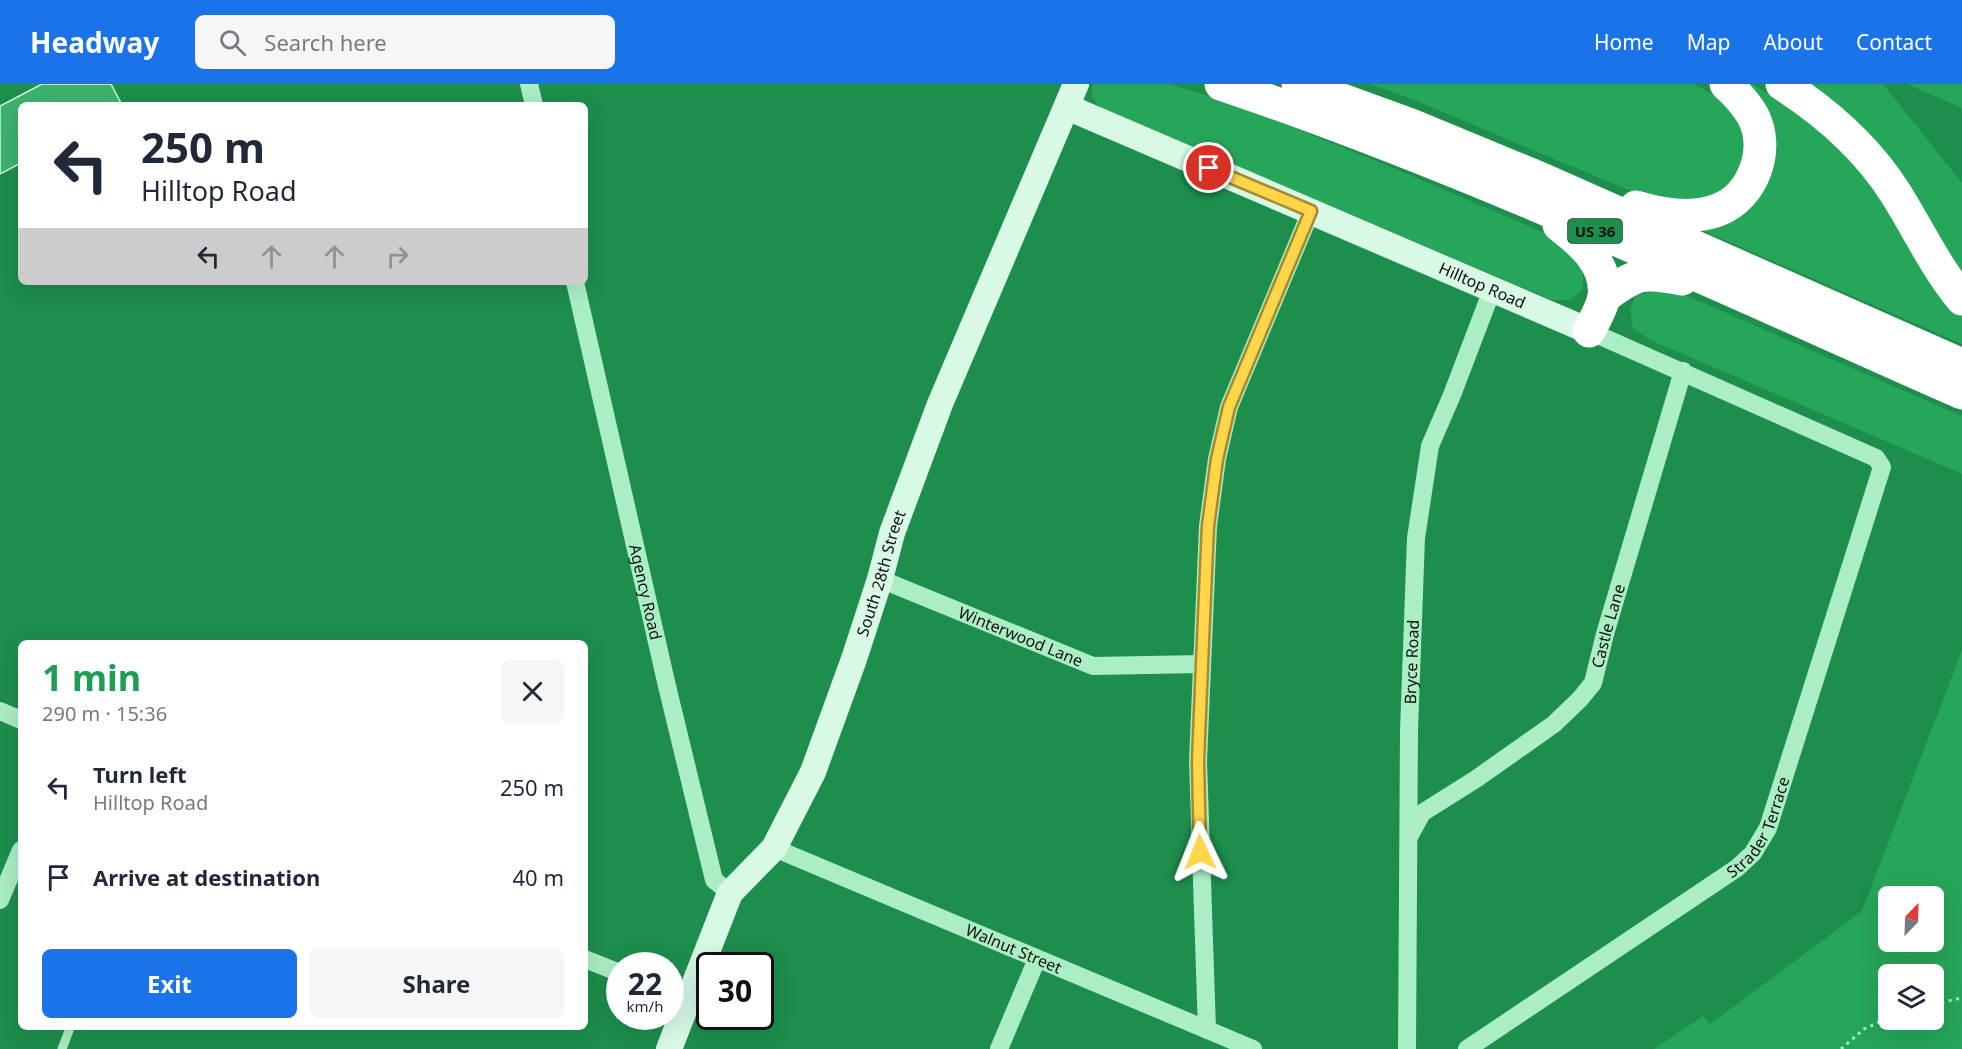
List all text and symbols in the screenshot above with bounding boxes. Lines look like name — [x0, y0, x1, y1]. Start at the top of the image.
search box — [195, 15, 615, 69]
text: Headway — [30, 23, 159, 61]
icon: search — [216, 26, 249, 59]
text: Search here — [264, 27, 387, 57]
text: Home — [1594, 28, 1654, 56]
text: Map — [1687, 28, 1730, 56]
text: About — [1763, 28, 1823, 56]
text: Contact — [1856, 28, 1932, 56]
text: 250 m — [141, 118, 265, 175]
icon: left — [42, 126, 120, 204]
pin — [1183, 142, 1234, 193]
icon: arrive — [1192, 151, 1225, 184]
text: Hilltop Road — [141, 172, 297, 209]
road number: US 36 — [1568, 219, 1622, 243]
icon: left — [192, 240, 225, 273]
icon: ahead — [255, 240, 288, 273]
icon: ahead — [318, 240, 351, 273]
icon: right — [381, 240, 414, 273]
street label: Hilltop Road — [1436, 257, 1529, 314]
street label: South 28th Street — [851, 507, 911, 639]
street label: Agency Road — [624, 542, 667, 642]
street label: Castle Lane — [1586, 581, 1630, 670]
street label: Winterwood Lane — [955, 601, 1086, 672]
street label: Bryce Road — [1399, 619, 1424, 705]
text: 1 min — [42, 653, 141, 702]
button: close — [501, 660, 564, 723]
text: 290 m · 15:36 — [42, 700, 167, 727]
text: Turn left — [93, 759, 187, 789]
icon: left — [42, 771, 75, 804]
text: 250 m — [500, 772, 564, 802]
street label: Strader Terrace — [1722, 774, 1795, 883]
text: Hilltop Road — [93, 789, 208, 816]
position arrow — [1168, 820, 1232, 884]
icon: arrive — [42, 861, 75, 894]
text: Arrive at destination — [93, 862, 320, 892]
text: 40 m — [513, 862, 564, 892]
north arrow — [1878, 886, 1944, 952]
map controls — [1878, 886, 1944, 1030]
street label: Walnut Street — [962, 919, 1065, 979]
button: Exit — [42, 949, 297, 1018]
button: Share — [309, 949, 564, 1018]
speed limit sign: 30 — [696, 952, 774, 1030]
text: 22 — [628, 963, 662, 1004]
button: layers — [1878, 964, 1944, 1030]
text: km/h — [627, 996, 663, 1016]

